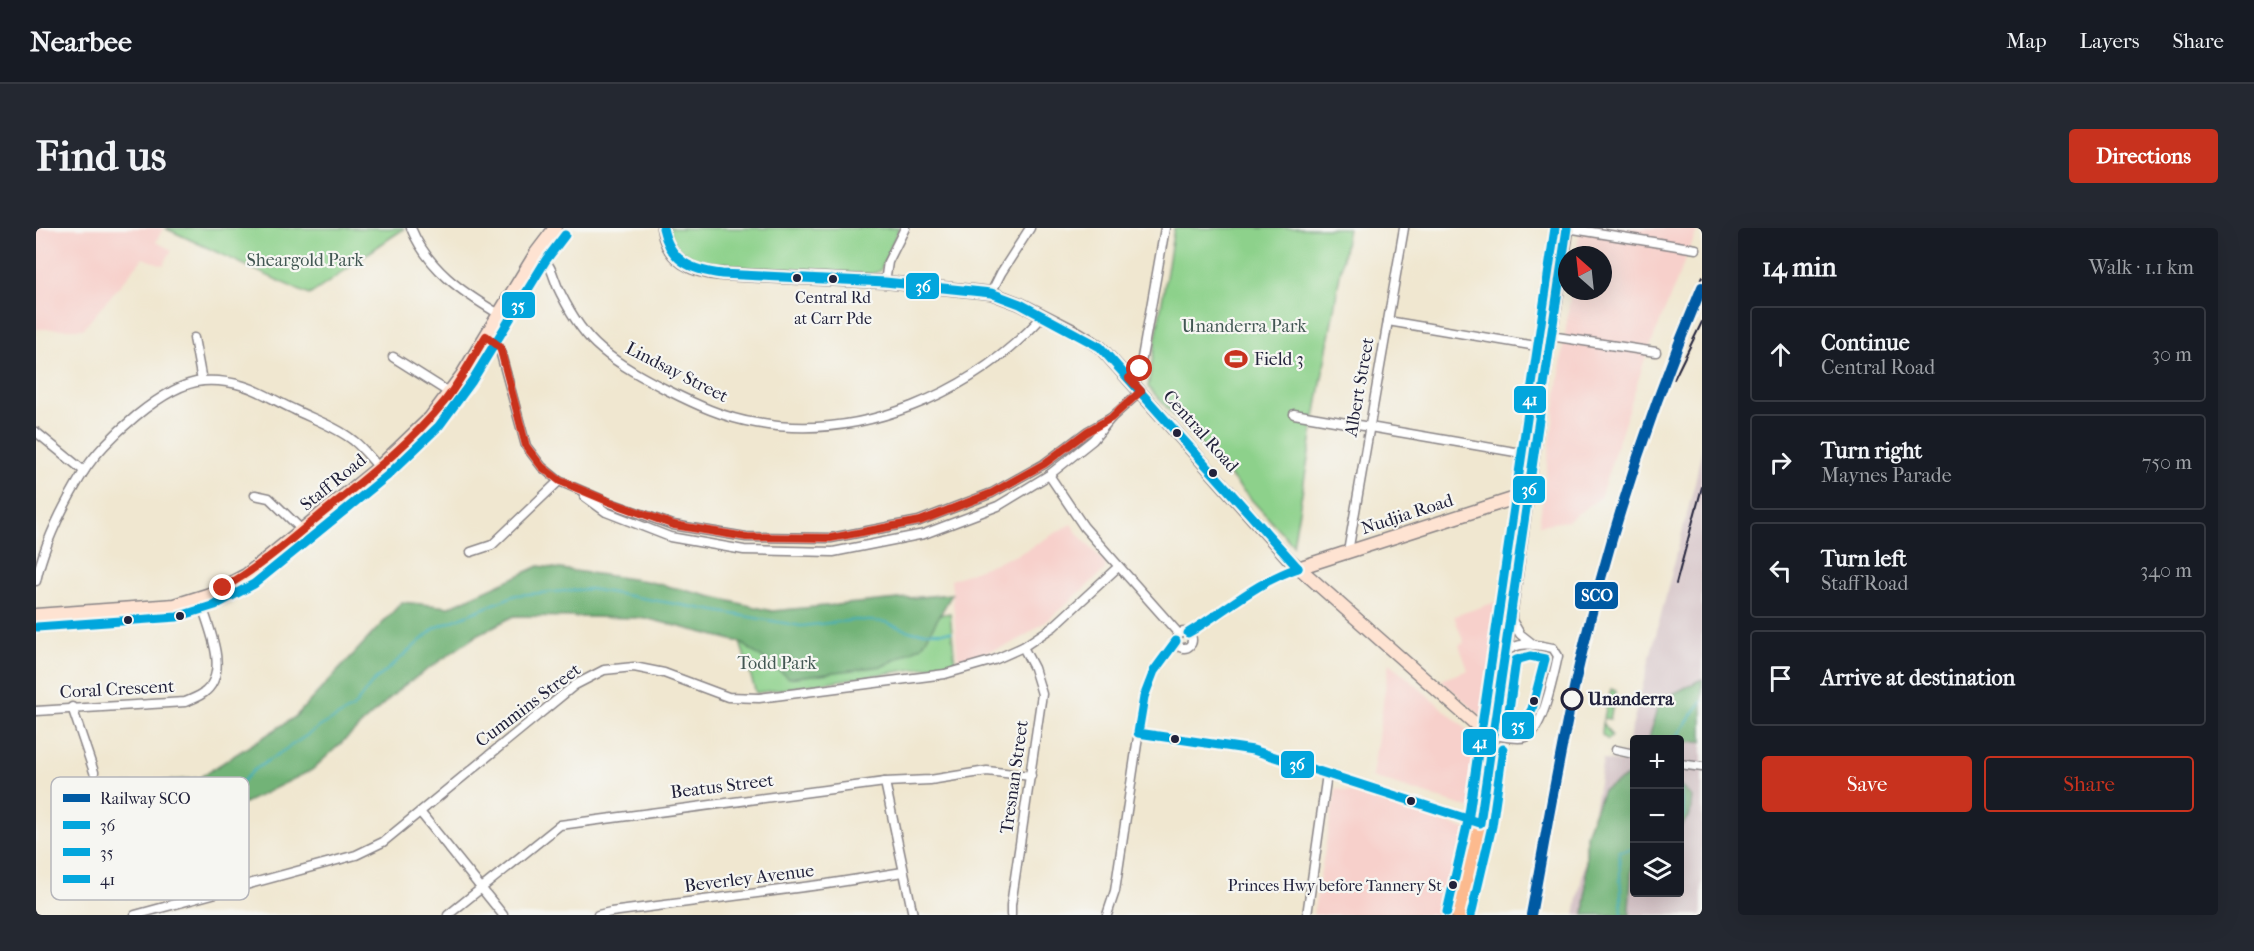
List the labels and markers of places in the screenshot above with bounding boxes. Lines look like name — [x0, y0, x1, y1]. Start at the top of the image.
unlabelled marker — [791, 272, 803, 284]
marker: Central Rd at Carr Pde — [827, 273, 839, 285]
place label: Central Rd at Carr Pde — [794, 288, 872, 328]
sports icon: Field 3 — [1223, 346, 1249, 372]
place label: Field 3 — [1254, 349, 1304, 370]
unlabelled marker — [1171, 427, 1183, 439]
unlabelled marker — [1207, 467, 1219, 479]
unlabelled marker — [174, 610, 186, 622]
unlabelled marker — [122, 614, 134, 626]
marker: Unanderra — [1561, 688, 1583, 710]
place label: Unanderra — [1587, 689, 1674, 710]
unlabelled marker — [1528, 695, 1540, 707]
unlabelled marker — [1169, 733, 1181, 745]
unlabelled marker — [1405, 795, 1417, 807]
place label: Princes Hwy before Tannery St — [1228, 876, 1442, 895]
marker: Princes Hwy before Tannery St — [1447, 879, 1459, 891]

